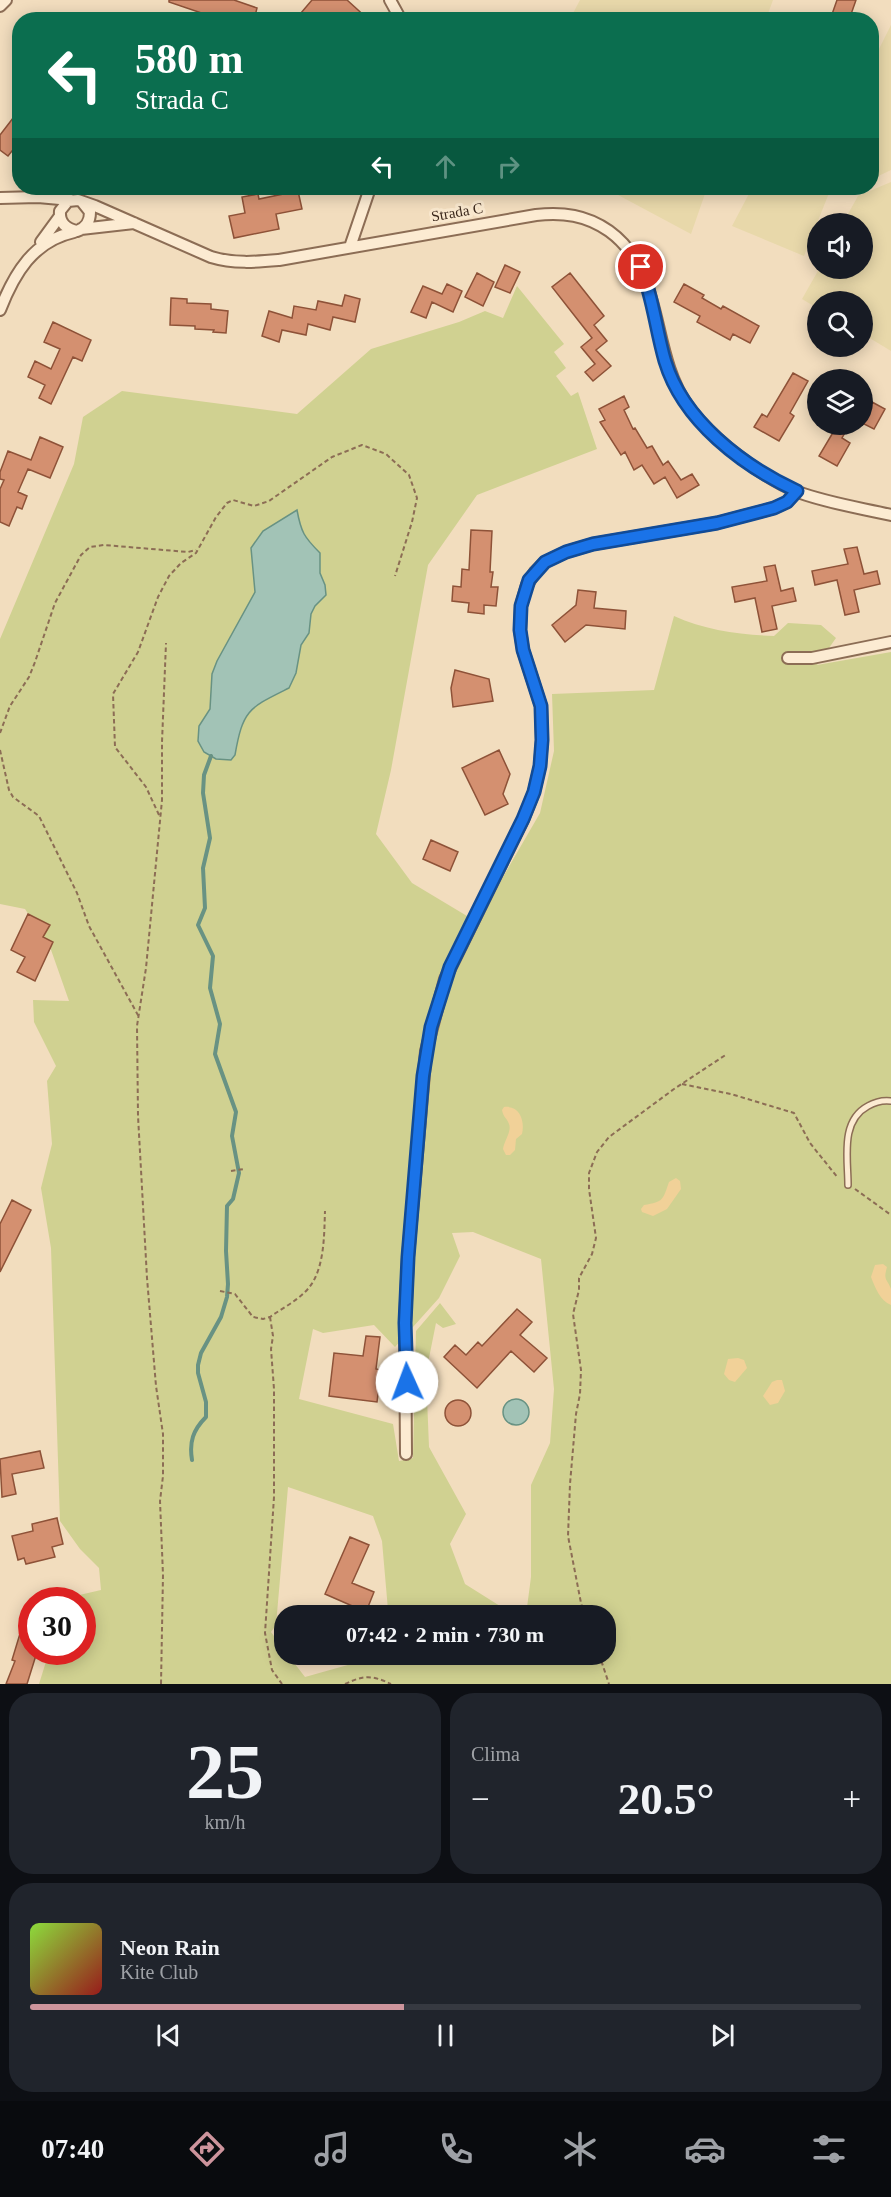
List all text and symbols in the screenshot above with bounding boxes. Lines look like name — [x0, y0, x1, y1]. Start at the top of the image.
icon: left — [36, 36, 114, 114]
text: 580 m — [135, 36, 244, 82]
text: Strada C — [135, 85, 229, 115]
icon: left — [366, 150, 399, 183]
icon: ahead — [429, 150, 462, 183]
icon: right — [492, 150, 525, 183]
street label: Strada C — [430, 200, 484, 224]
map controls — [807, 213, 873, 435]
button: sound — [807, 213, 873, 279]
pin — [615, 241, 666, 292]
icon: arrive — [624, 250, 657, 283]
button: search — [807, 291, 873, 357]
button: layers — [807, 369, 873, 435]
position arrow — [375, 1350, 439, 1414]
speed limit sign: 30 — [18, 1587, 96, 1665]
text: 07:42 · 2 min · 730 m — [346, 1622, 544, 1647]
text: 25 — [186, 1728, 264, 1815]
text: Clima — [471, 1743, 520, 1765]
text: 20.5° — [618, 1774, 714, 1824]
text: − — [471, 1781, 490, 1817]
text: + — [842, 1781, 861, 1817]
text: km/h — [204, 1811, 246, 1833]
text: Neon Rain — [120, 1935, 220, 1960]
text: Kite Club — [120, 1961, 198, 1983]
icon: previous — [152, 2019, 185, 2052]
icon: pause — [429, 2019, 462, 2052]
icon: next — [706, 2019, 739, 2052]
icon: directions — [186, 2128, 228, 2170]
icon: music — [311, 2128, 353, 2170]
icon: phone — [435, 2128, 477, 2170]
icon: climate — [559, 2128, 601, 2170]
icon: car — [684, 2128, 726, 2170]
icon: filters — [808, 2128, 850, 2170]
text: 07:40 — [41, 2134, 104, 2164]

